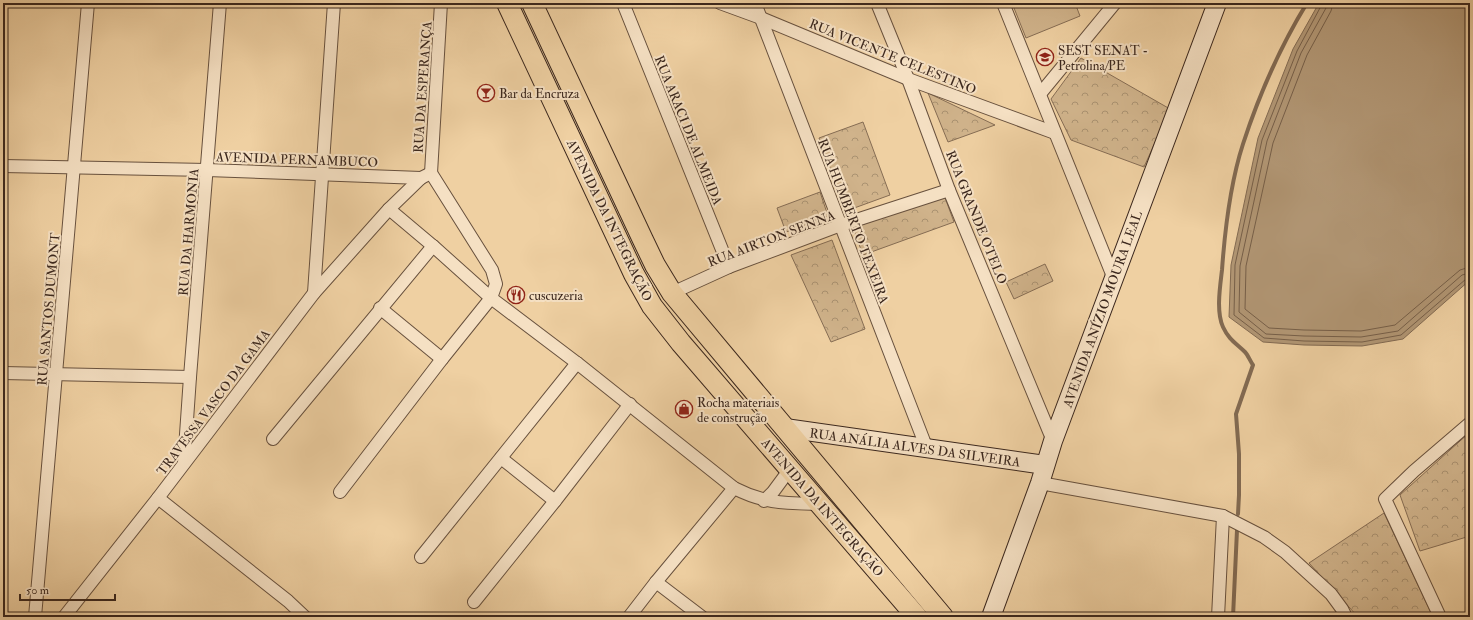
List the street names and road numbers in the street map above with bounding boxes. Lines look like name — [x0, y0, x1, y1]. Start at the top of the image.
street label: RUA VICENTE CELESTINO — [807, 16, 979, 98]
street label: RUA DA ESPERANÇA — [410, 20, 436, 154]
street label: RUA ARACI DE ALMEIDA — [651, 53, 726, 208]
street label: AVENIDA DA INTEGRAÇÃO — [562, 136, 656, 304]
street label: RUA HUMBERTO TEXEIRA — [814, 136, 892, 307]
street label: RUA GRANDE OTELO — [942, 148, 1010, 287]
street label: AVENIDA PERNAMBUCO — [215, 149, 378, 171]
street label: RUA DA HARMONIA — [175, 167, 203, 297]
street label: RUA AIRTON SENNA — [705, 207, 838, 271]
street label: AVENIDA ANÍZIO MOURA LEAL — [1059, 208, 1146, 411]
street label: RUA SANTOS DUMONT — [34, 232, 64, 386]
street label: TRAVESSA VASCO DA GAMA — [154, 326, 274, 479]
street label: RUA ANÁLIA ALVES DA SILVEIRA — [808, 424, 1022, 471]
street label: AVENIDA DA INTEGRAÇÃO — [757, 434, 887, 580]

